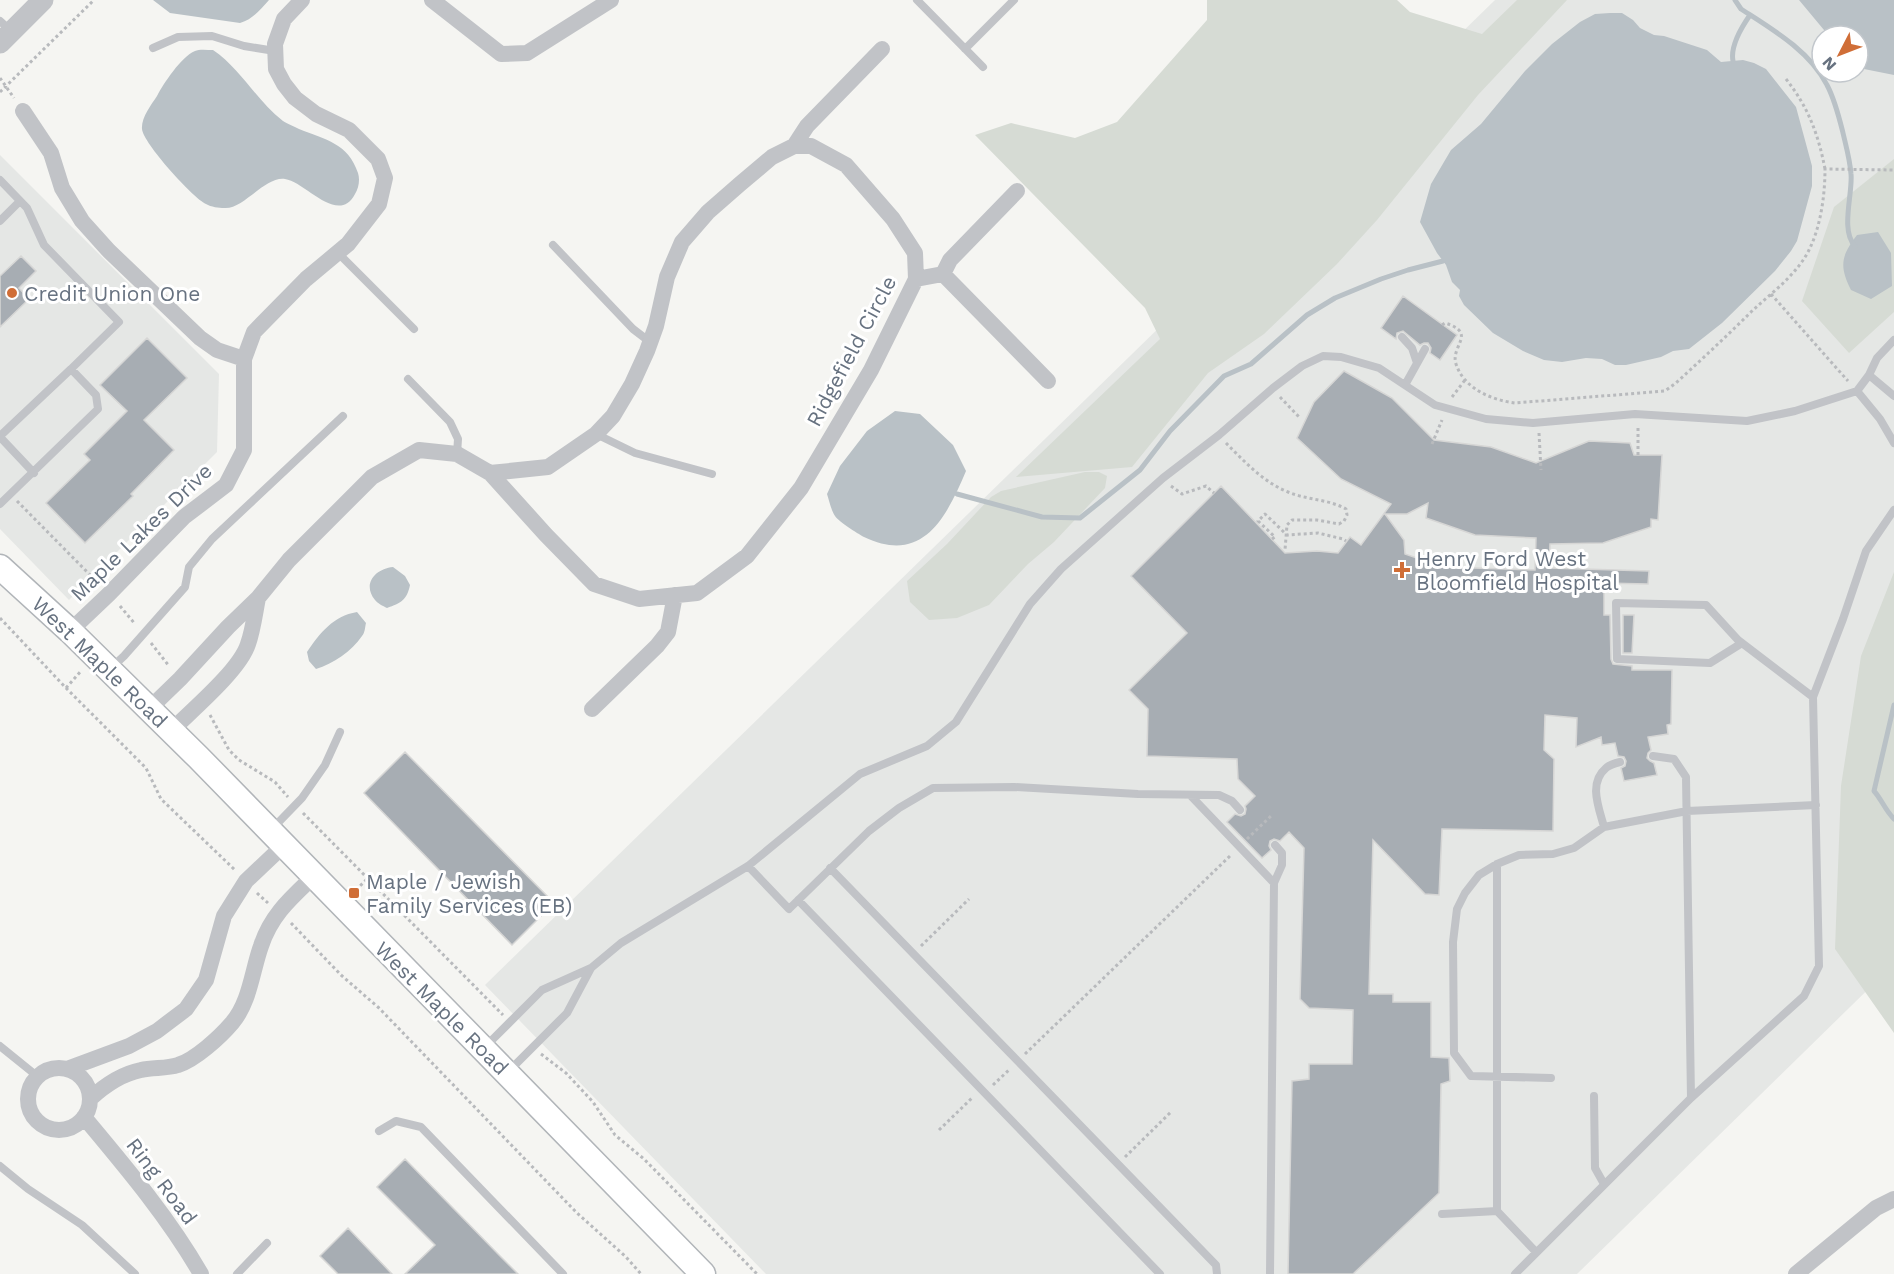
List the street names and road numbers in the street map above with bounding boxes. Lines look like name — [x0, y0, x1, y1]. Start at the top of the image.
street label: Ridgefield Circle — [801, 271, 901, 431]
street label: Maple Lakes Drive — [65, 458, 217, 606]
street label: West Maple Road — [27, 591, 173, 733]
street label: West Maple Road — [370, 936, 514, 1080]
street label: Ring Road — [121, 1133, 203, 1229]

